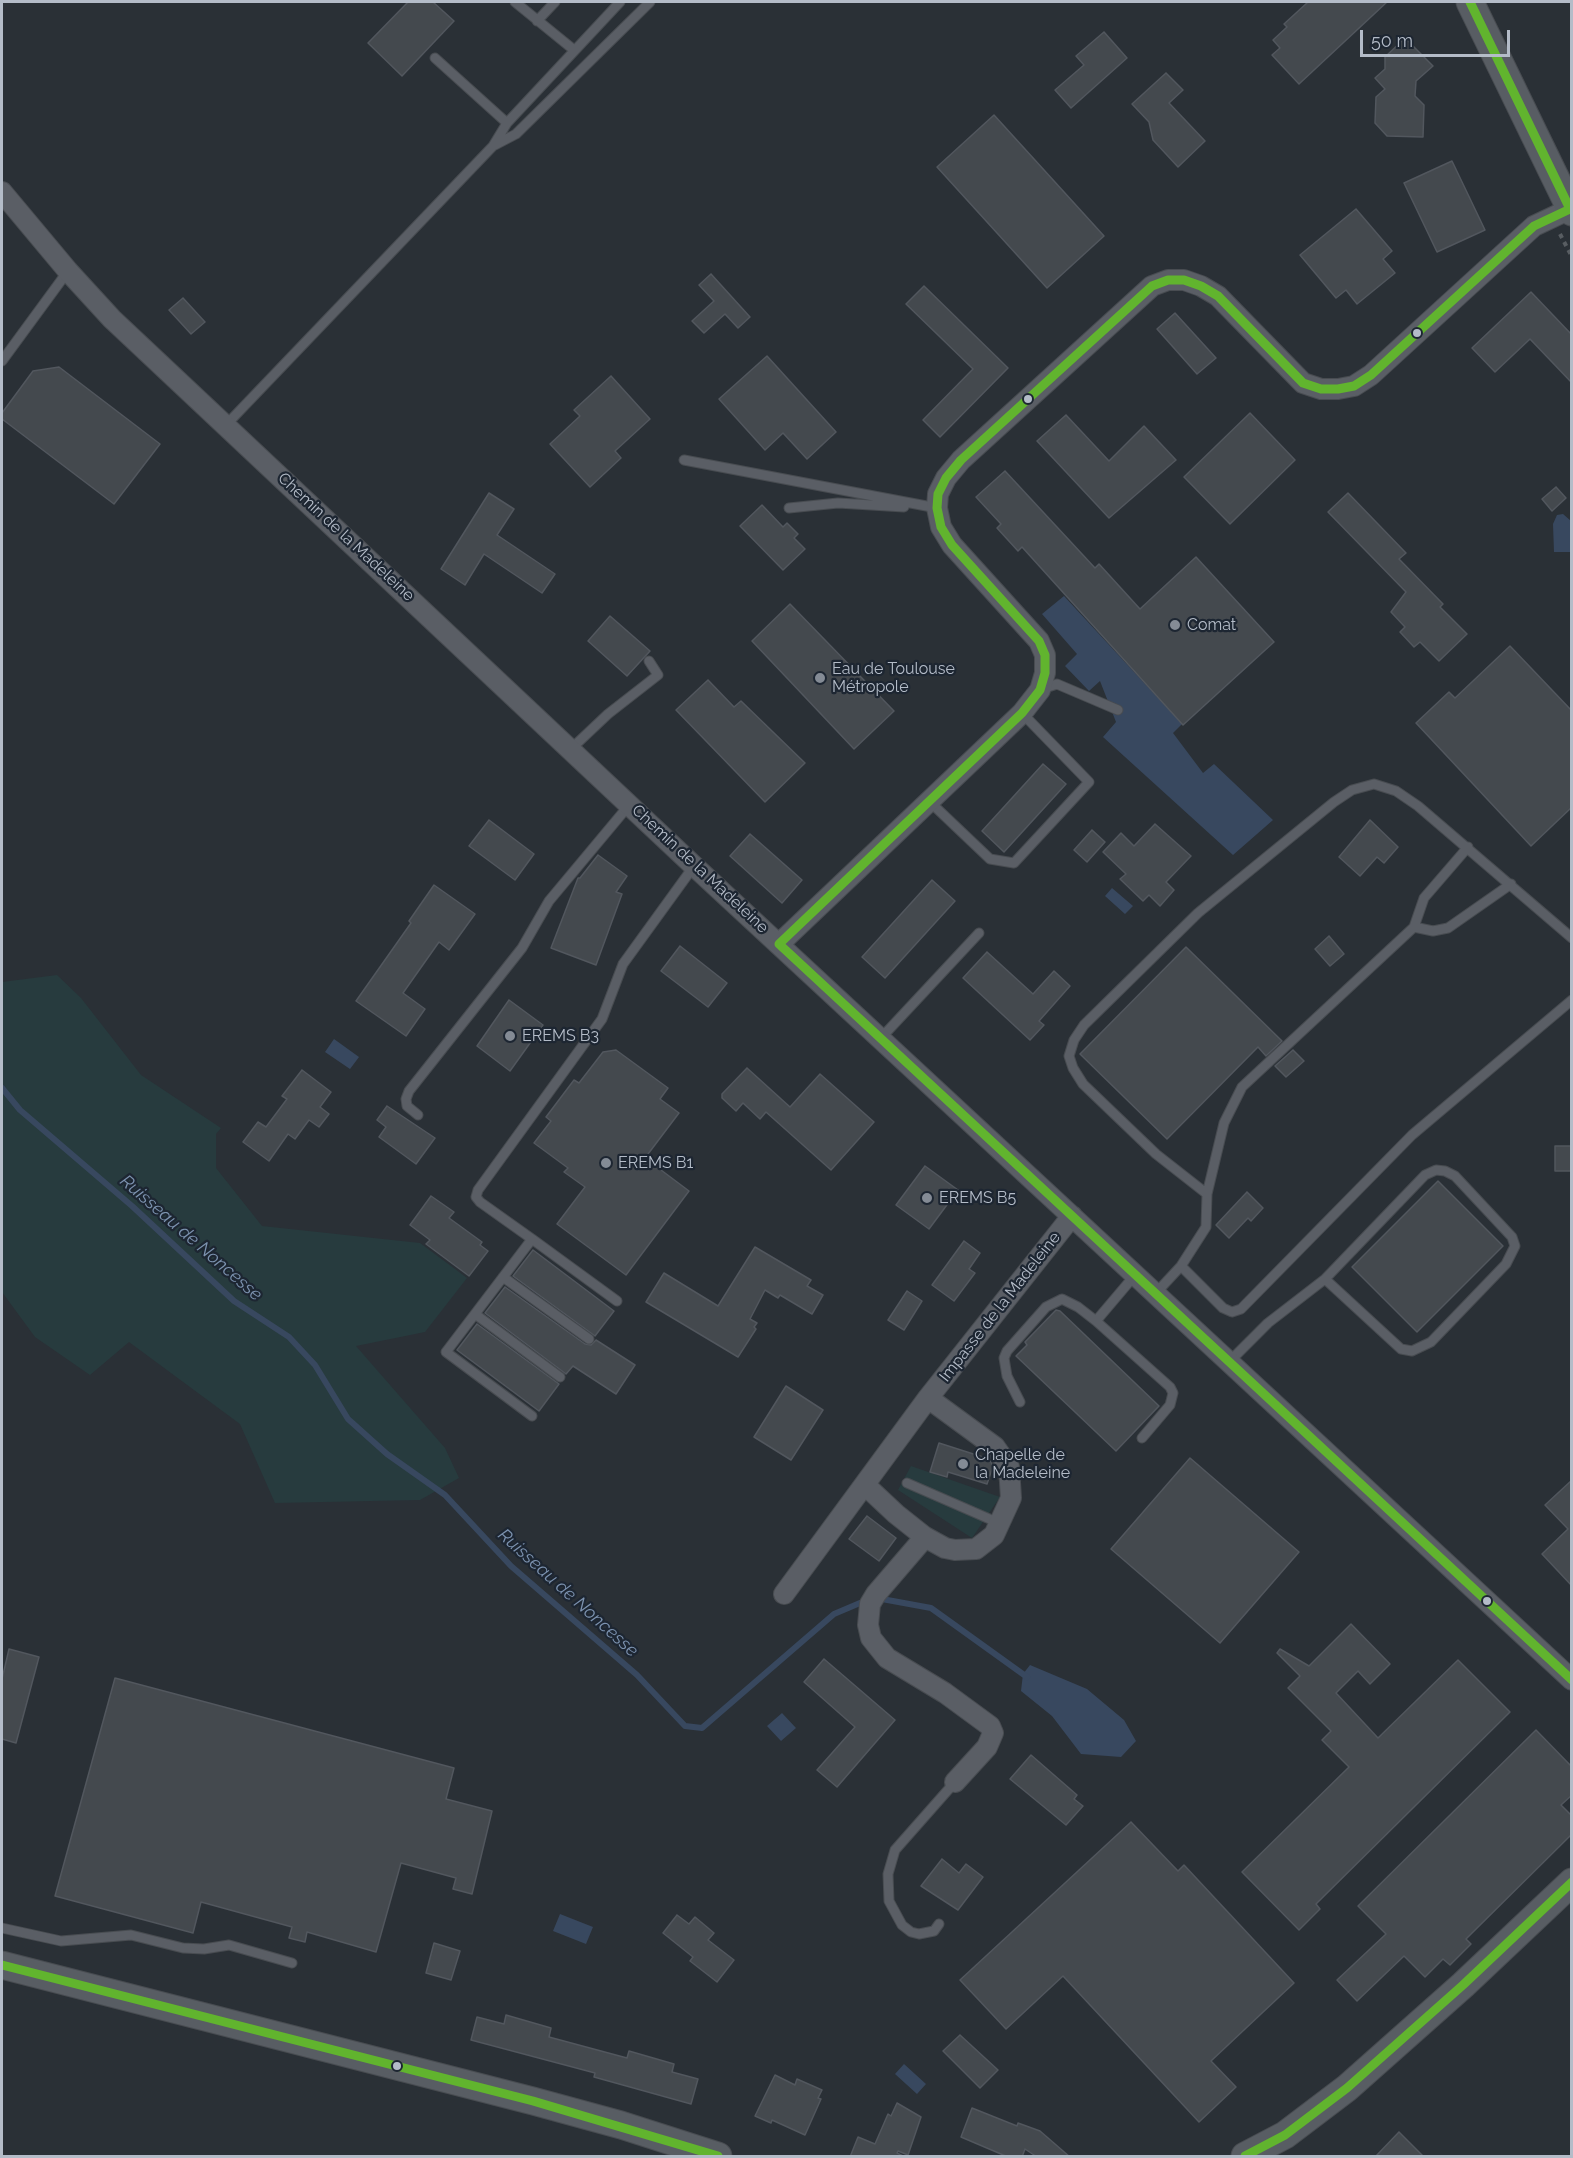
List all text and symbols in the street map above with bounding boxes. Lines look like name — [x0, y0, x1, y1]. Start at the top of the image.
scale bar — [1363, 18, 1513, 56]
text: 50 m — [1371, 30, 1413, 51]
unlabelled marker — [1411, 327, 1423, 339]
unlabelled marker — [1022, 393, 1034, 405]
street label: Chemin de la Madeleine — [274, 469, 418, 605]
place label: Comat — [1187, 615, 1236, 635]
marker: Comat — [1168, 618, 1182, 632]
place label: Eau de Toulouse Métropole — [832, 659, 955, 697]
marker: Eau de Toulouse Métropole — [813, 671, 827, 685]
street label: Chemin de la Madeleine — [628, 801, 772, 937]
place label: EREMS B3 — [522, 1026, 599, 1046]
marker: EREMS B3 — [503, 1029, 517, 1043]
place label: EREMS B1 — [618, 1153, 693, 1173]
marker: EREMS B1 — [599, 1156, 613, 1170]
water label: Ruisseau de Noncesse — [116, 1170, 266, 1306]
place label: EREMS B5 — [939, 1188, 1016, 1208]
marker: EREMS B5 — [920, 1191, 934, 1205]
street label: Impasse de la Madeleine — [936, 1228, 1064, 1386]
place label: Chapelle de la Madeleine — [975, 1445, 1070, 1483]
marker: Chapelle de la Madeleine — [956, 1457, 970, 1471]
water label: Ruisseau de Noncesse — [493, 1524, 643, 1662]
unlabelled marker — [1481, 1595, 1493, 1607]
unlabelled marker — [391, 2060, 403, 2072]

